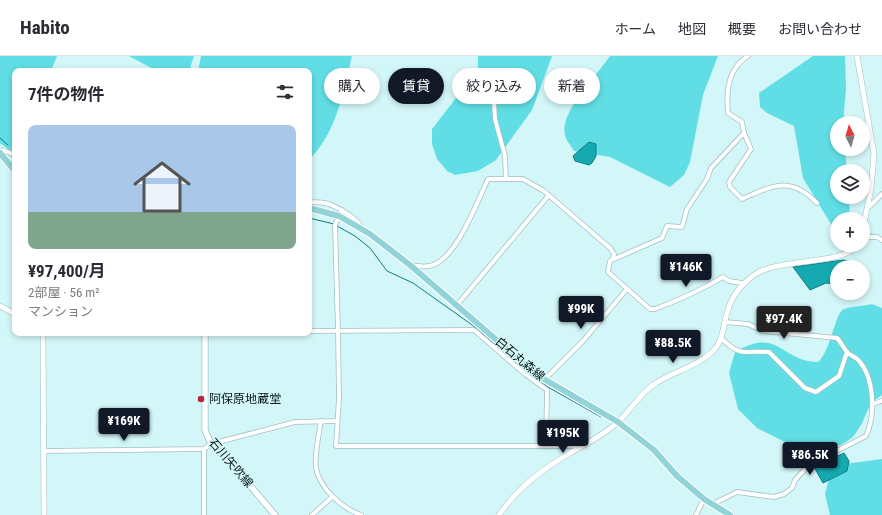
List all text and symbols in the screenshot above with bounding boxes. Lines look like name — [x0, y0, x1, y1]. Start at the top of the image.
text: Habito — [20, 16, 70, 39]
text: ホーム — [614, 21, 656, 37]
text: 地図 — [678, 21, 706, 37]
text: 概要 — [728, 21, 756, 37]
text: お問い合わせ — [778, 21, 862, 37]
chip: 購入 — [324, 68, 380, 104]
chip: 賃貸 — [388, 68, 444, 104]
chip: 絞り込み — [452, 68, 536, 104]
chip: 新着 — [544, 68, 600, 104]
icon: filters — [274, 81, 296, 103]
text: 7件の物件 — [28, 84, 105, 104]
north arrow — [830, 116, 870, 156]
map controls — [830, 116, 870, 300]
icon: home — [126, 151, 198, 223]
button: layers — [830, 164, 870, 204]
button: + — [830, 212, 870, 252]
pin: ¥146K — [658, 254, 714, 288]
text: ¥146K — [669, 259, 703, 274]
button: − — [830, 260, 870, 300]
text: ¥97,400/月 — [28, 261, 106, 281]
text: 2部屋 · 56 m² — [28, 285, 99, 300]
pin: ¥99K — [557, 296, 605, 330]
text: ¥99K — [568, 301, 594, 316]
text: マンション — [28, 304, 93, 319]
pin: ¥97.4K — [751, 306, 817, 340]
text: ¥97.4K — [766, 311, 802, 326]
pin: ¥88.5K — [640, 330, 706, 364]
street label: 白石丸森線 — [493, 334, 547, 384]
text: ¥88.5K — [655, 335, 691, 350]
place label: 阿保原地蔵堂 — [209, 392, 281, 406]
marker: 阿保原地蔵堂 — [196, 394, 206, 404]
pin: ¥169K — [96, 408, 152, 442]
text: ¥169K — [107, 413, 141, 428]
pin: ¥195K — [535, 420, 591, 454]
text: ¥195K — [546, 425, 580, 440]
street label: 石川矢吹線 — [206, 436, 256, 490]
pin: ¥86.5K — [777, 442, 843, 476]
text: ¥86.5K — [792, 447, 828, 462]

